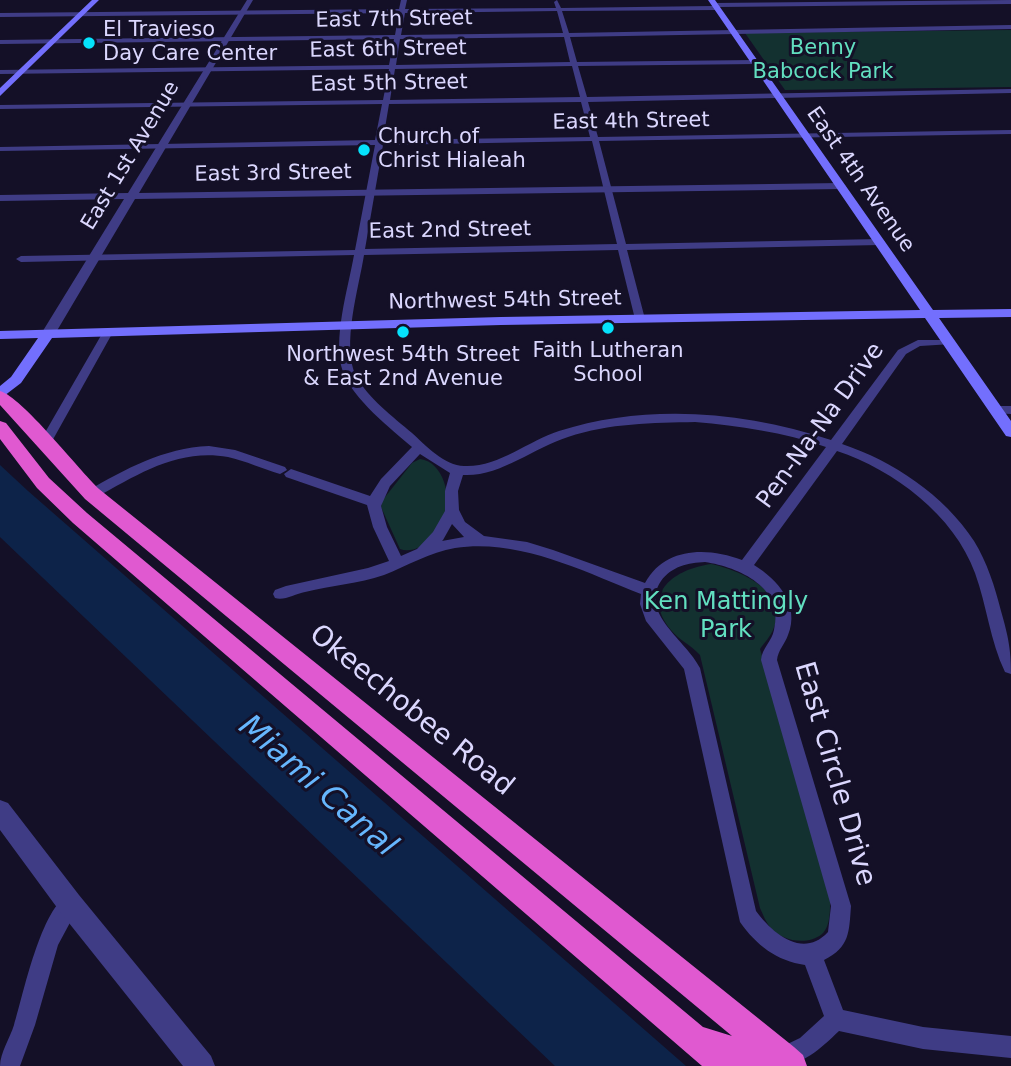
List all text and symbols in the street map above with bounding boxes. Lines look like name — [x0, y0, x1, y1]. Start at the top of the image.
street label: East 7th Street — [315, 6, 473, 34]
place label: El Travieso Day Care Center — [103, 18, 277, 68]
marker: El Travieso Day Care Center — [81, 35, 97, 51]
street label: East 6th Street — [309, 36, 467, 64]
park label: Benny Babcock Park — [753, 36, 893, 86]
street label: East 5th Street — [310, 70, 468, 98]
street label: East 1st Avenue — [77, 77, 185, 235]
street label: East 4th Avenue — [800, 102, 920, 258]
street label: East 4th Street — [552, 108, 710, 136]
place label: Church of Christ Hialeah — [378, 125, 526, 175]
marker: Church of Christ Hialeah — [356, 142, 372, 158]
street label: East 3rd Street — [194, 160, 352, 188]
street label: East 2nd Street — [369, 217, 531, 245]
street label: Northwest 54th Street — [388, 286, 622, 316]
marker: Faith Lutheran School — [600, 320, 616, 336]
marker: Northwest 54th Street & East 2nd Avenue — [395, 324, 411, 340]
street label: Pen-Na-Na Drive — [751, 338, 891, 514]
place label: Faith Lutheran School — [533, 339, 683, 389]
place label: Northwest 54th Street & East 2nd Avenue — [286, 343, 520, 393]
park label: Ken Mattingly Park — [644, 589, 808, 645]
street label: Okeechobee Road — [302, 618, 520, 804]
street label: East Circle Drive — [786, 658, 882, 890]
water label: Miami Canal — [230, 708, 404, 866]

